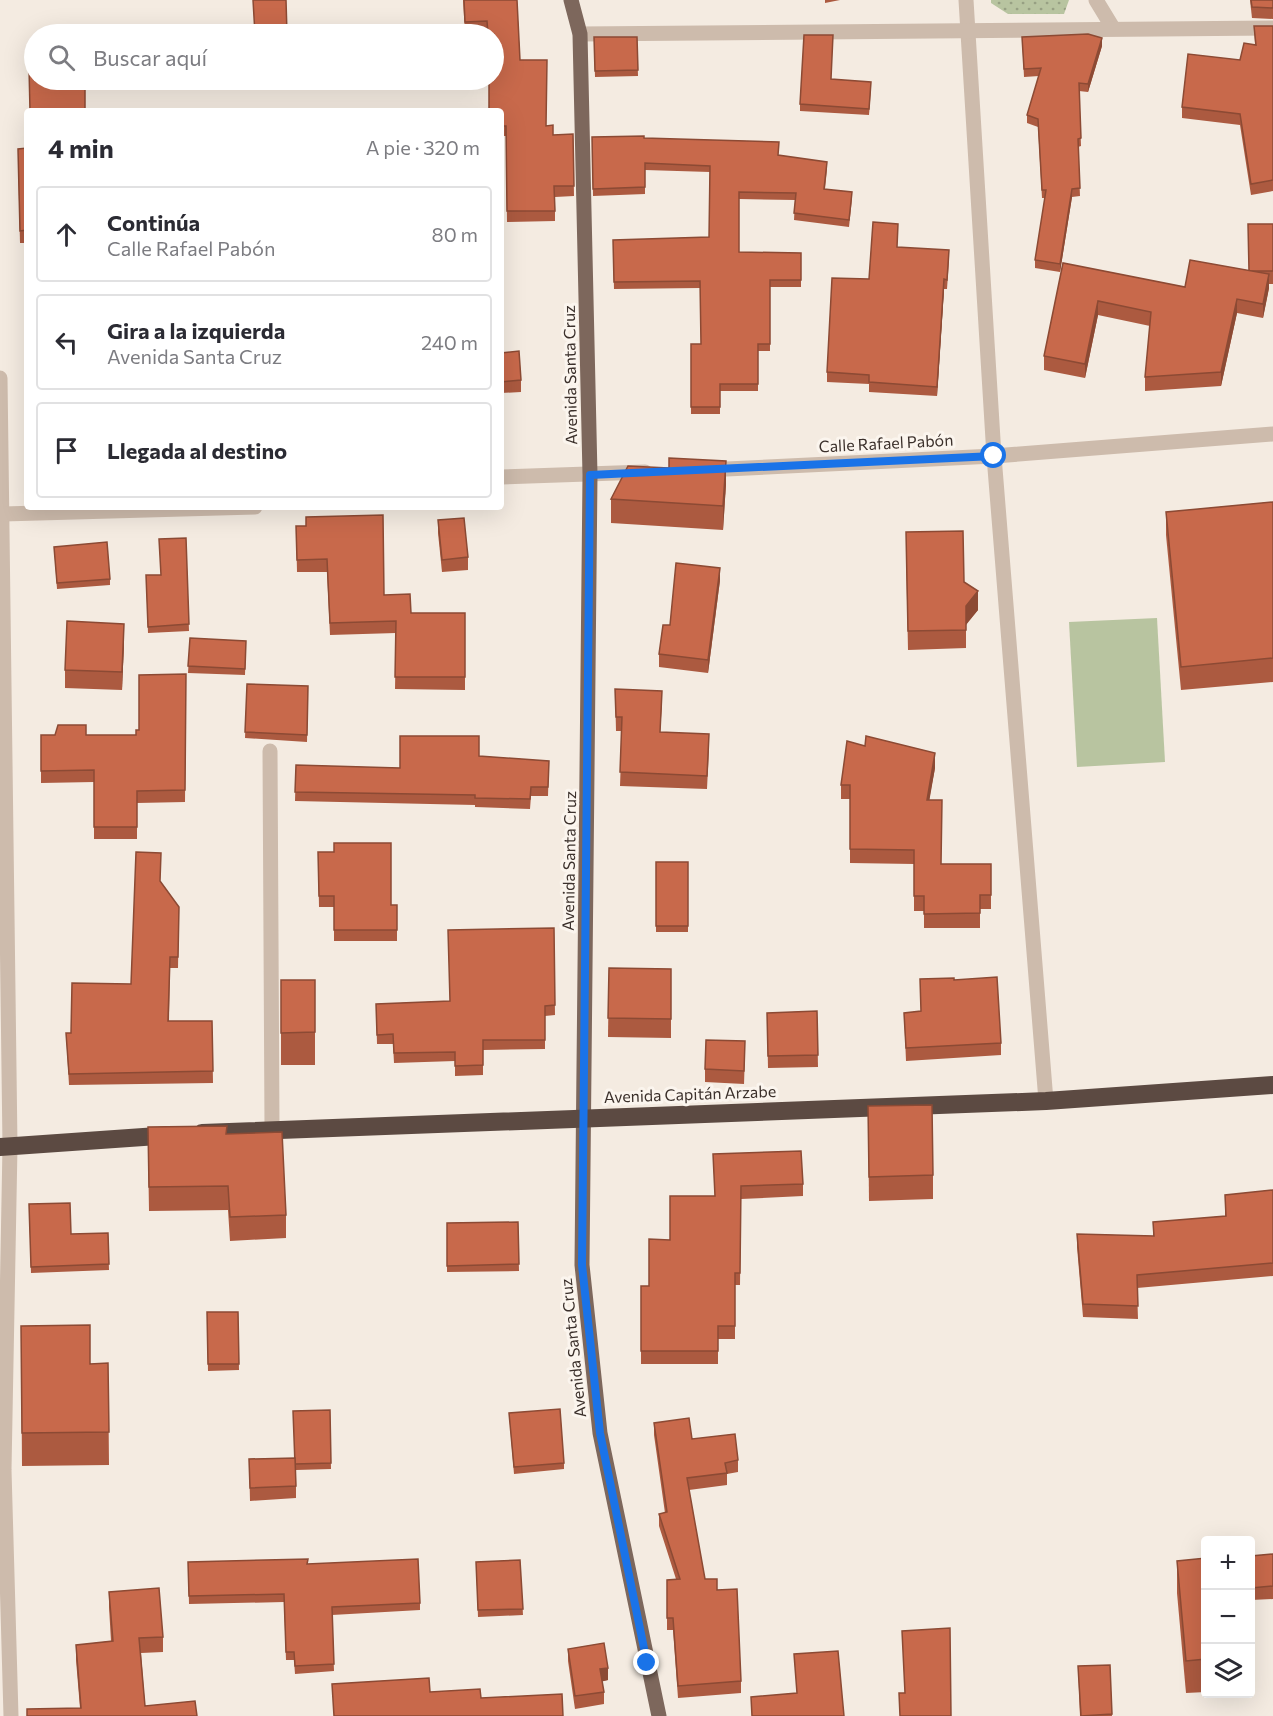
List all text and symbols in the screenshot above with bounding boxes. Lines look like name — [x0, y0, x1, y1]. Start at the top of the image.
search box — [24, 24, 504, 90]
icon: search — [45, 41, 78, 74]
text: Buscar aquí — [93, 44, 207, 71]
text: 4 min — [48, 132, 114, 163]
text: A pie · 320 m — [366, 135, 480, 159]
text: Continúa — [107, 209, 200, 236]
icon: ahead — [50, 218, 83, 251]
text: 80 m — [432, 222, 478, 246]
text: Calle Rafael Pabón — [107, 236, 275, 260]
street label: Avenida Santa Cruz — [559, 305, 580, 445]
text: Gira a la izquierda — [107, 317, 285, 344]
icon: left — [50, 326, 83, 359]
text: 240 m — [421, 330, 478, 354]
text: Avenida Santa Cruz — [107, 344, 282, 368]
street label: Calle Rafael Pabón — [818, 429, 954, 456]
icon: arrive — [50, 434, 83, 467]
text: Llegada al destino — [107, 437, 287, 464]
route start — [980, 442, 1006, 468]
street label: Avenida Santa Cruz — [558, 791, 579, 931]
street label: Avenida Capitán Arzabe — [604, 1081, 776, 1106]
street label: Avenida Santa Cruz — [556, 1277, 589, 1419]
map controls — [1201, 1536, 1255, 1698]
button: + — [1201, 1536, 1255, 1590]
button: − — [1201, 1590, 1255, 1644]
button: layers — [1201, 1644, 1255, 1698]
route end — [633, 1649, 659, 1675]

